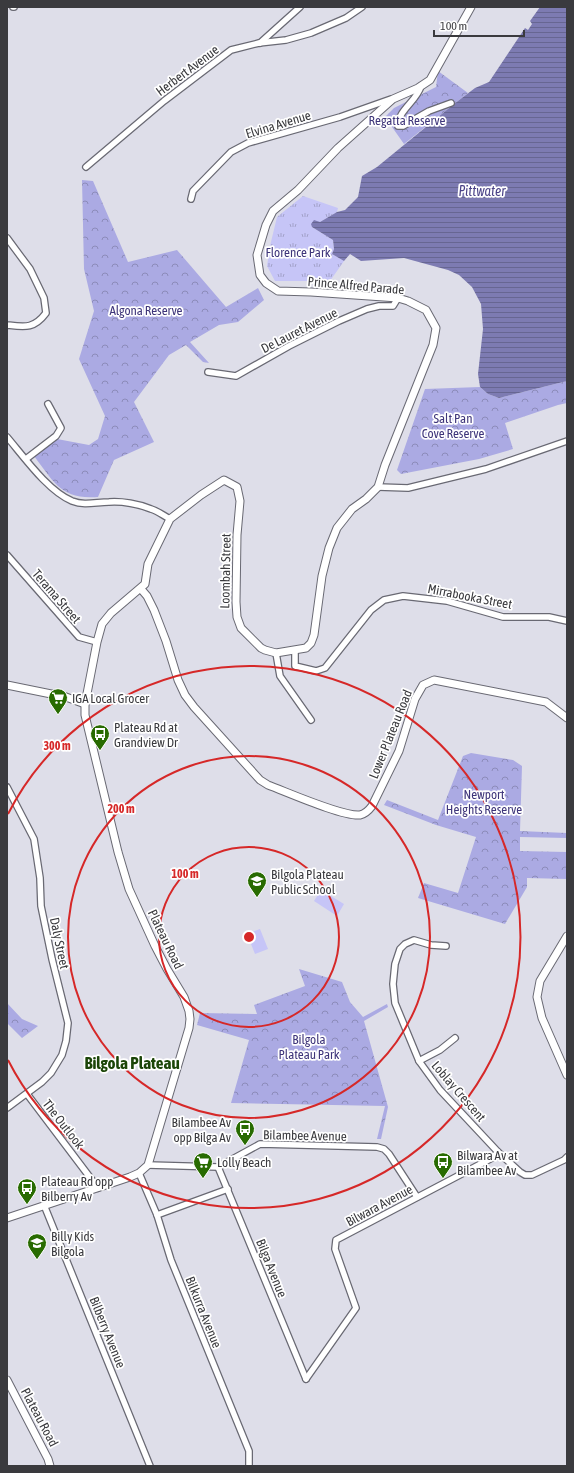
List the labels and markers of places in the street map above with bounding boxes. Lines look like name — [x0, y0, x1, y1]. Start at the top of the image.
supermarket icon: IGA Local Grocer — [47, 687, 69, 715]
place label: IGA Local Grocer — [72, 691, 149, 706]
place label: Plateau Rd at Grandview Dr — [114, 720, 178, 750]
bus stop icon: Plateau Rd at Grandview Dr — [89, 723, 111, 751]
place label: Bilgola Plateau Public School — [271, 867, 344, 897]
school or university icon: Bilgola Plateau Public School — [246, 870, 268, 898]
centre of rings — [242, 930, 256, 944]
place label: Bilambee Av opp Bilga Av — [172, 1115, 232, 1145]
bus stop icon: Bilambee Av opp Bilga Av — [234, 1118, 256, 1146]
place label: Bilwara Av at Bilambee Av — [457, 1148, 518, 1178]
supermarket icon: Lolly Beach — [192, 1151, 214, 1179]
bus stop icon: Bilwara Av at Bilambee Av — [432, 1151, 454, 1179]
place label: Lolly Beach — [217, 1155, 271, 1170]
place label: Plateau Rd opp Bilberry Av — [41, 1174, 113, 1204]
bus stop icon: Plateau Rd opp Bilberry Av — [16, 1177, 38, 1205]
place label: Billy Kids Bilgola — [51, 1229, 95, 1259]
school or university icon: Billy Kids Bilgola — [26, 1232, 48, 1260]

